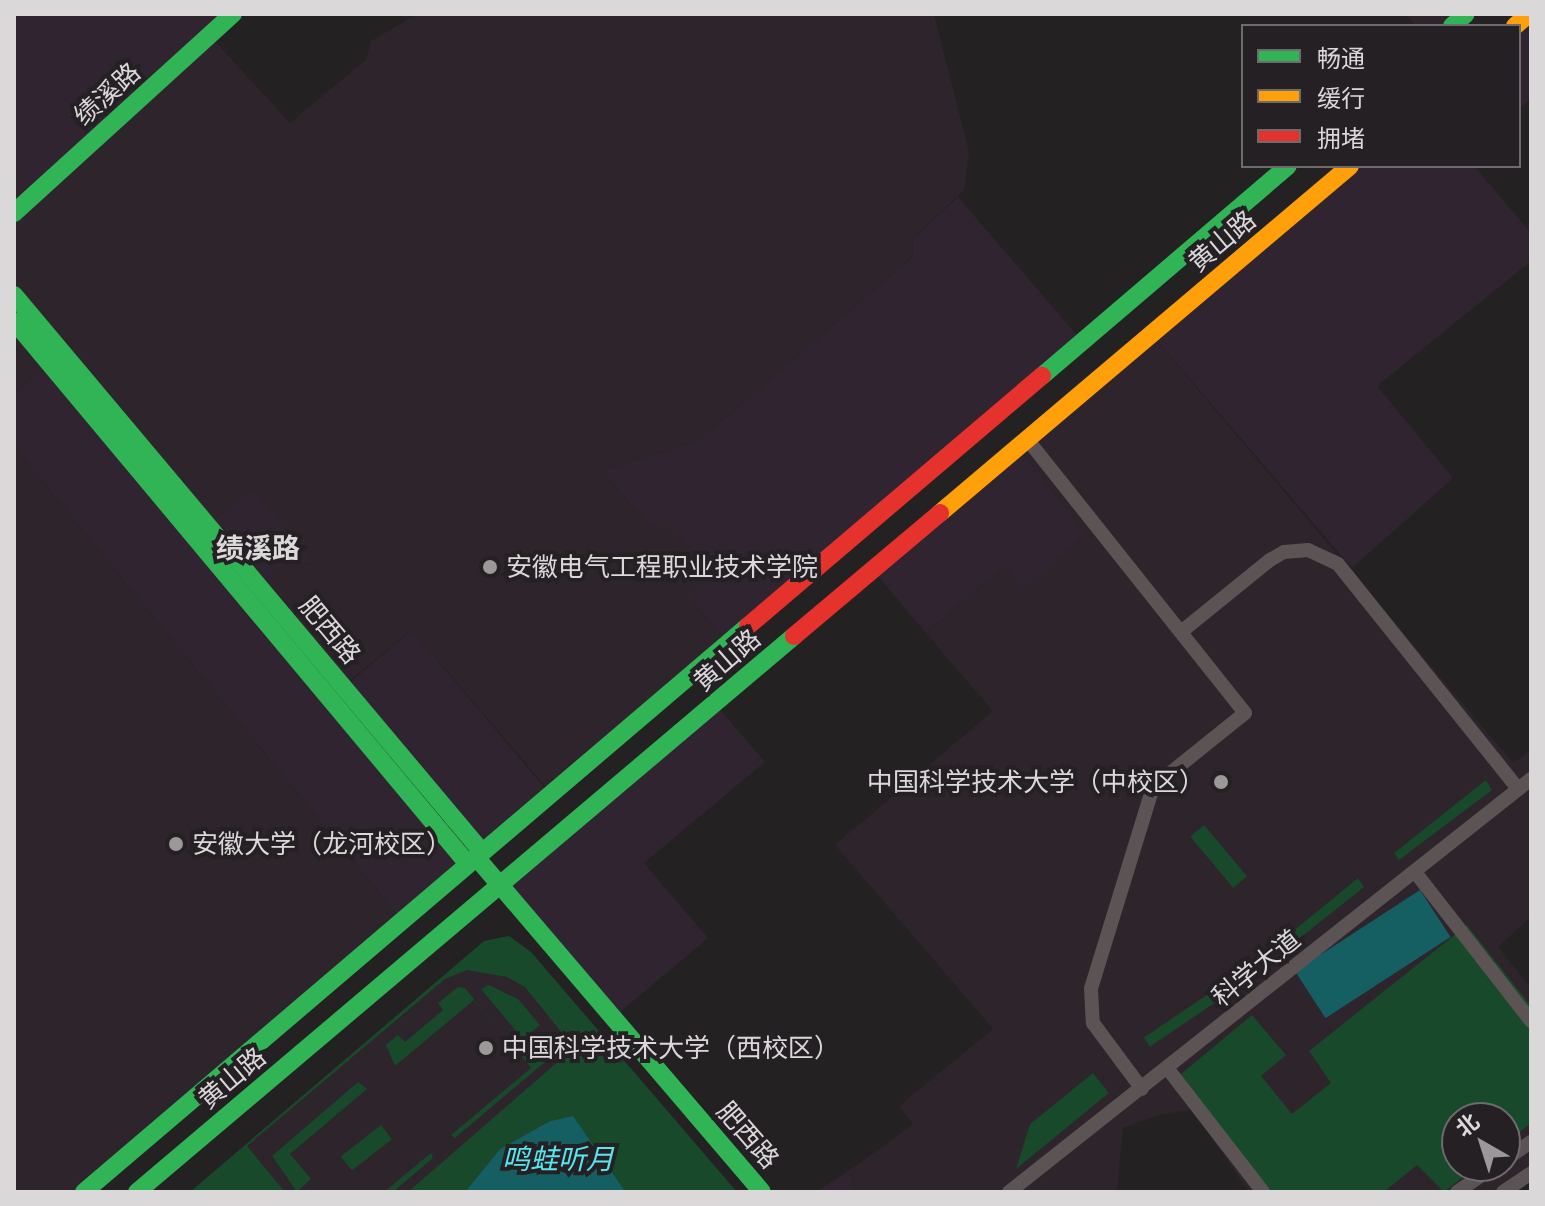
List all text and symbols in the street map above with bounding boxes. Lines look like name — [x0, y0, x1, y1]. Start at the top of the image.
legend — [1241, 24, 1521, 168]
text: 畅通 — [1317, 43, 1365, 72]
street label: 绩溪路 — [68, 56, 146, 132]
text: 缓行 — [1317, 83, 1365, 112]
text: 拥堵 — [1317, 123, 1365, 152]
street label: 黄山路 — [1182, 204, 1262, 278]
district label: 绩溪路 — [216, 530, 300, 564]
place label: 安徽电气工程职业技术学院 — [506, 551, 818, 583]
marker: 安徽电气工程职业技术学院 — [481, 558, 499, 576]
street label: 肥西路 — [293, 590, 367, 670]
street label: 黄山路 — [687, 623, 767, 697]
place label: 中国科学技术大学（中校区） — [867, 766, 1205, 798]
marker: 中国科学技术大学（中校区） — [1212, 773, 1230, 791]
place label: 安徽大学（龙河校区） — [192, 828, 452, 860]
marker: 安徽大学（龙河校区） — [167, 835, 185, 853]
street label: 科学大道 — [1206, 923, 1306, 1013]
place label: 中国科学技术大学（西校区） — [502, 1032, 840, 1064]
marker: 中国科学技术大学（西校区） — [477, 1039, 495, 1057]
street label: 黄山路 — [192, 1041, 272, 1115]
street label: 肥西路 — [711, 1095, 785, 1175]
north arrow — [1441, 1102, 1521, 1182]
text: 北 — [1450, 1107, 1484, 1142]
water label: 鸣蛙听月 — [502, 1141, 614, 1175]

